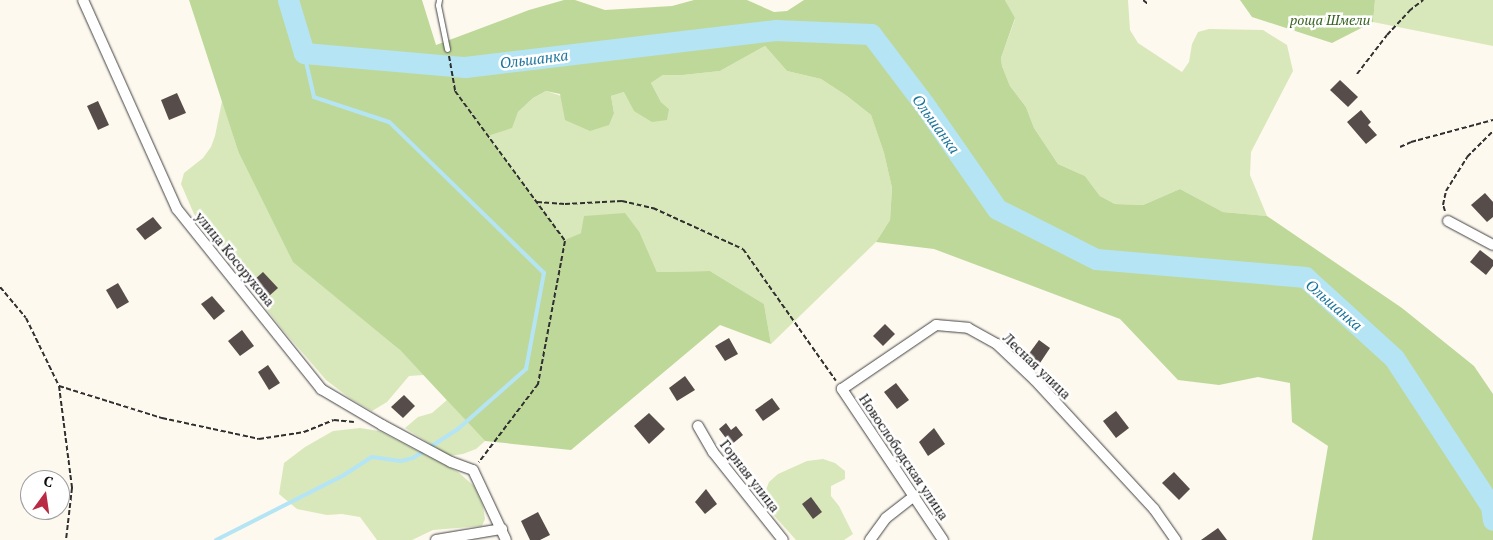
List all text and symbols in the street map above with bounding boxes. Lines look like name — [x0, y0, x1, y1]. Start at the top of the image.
park label: роща Шмели — [1290, 12, 1370, 28]
water label: Ольшанка — [499, 46, 569, 72]
water label: Ольшанка — [908, 91, 964, 157]
street label: улица Косорукова — [192, 208, 278, 310]
water label: Ольшанка — [1302, 276, 1366, 334]
street label: Лесная улица — [1000, 329, 1074, 403]
street label: Новослободская улица — [856, 391, 952, 523]
street label: Горная улица — [717, 436, 783, 516]
north arrow — [20, 470, 70, 520]
text: С — [42, 471, 55, 491]

